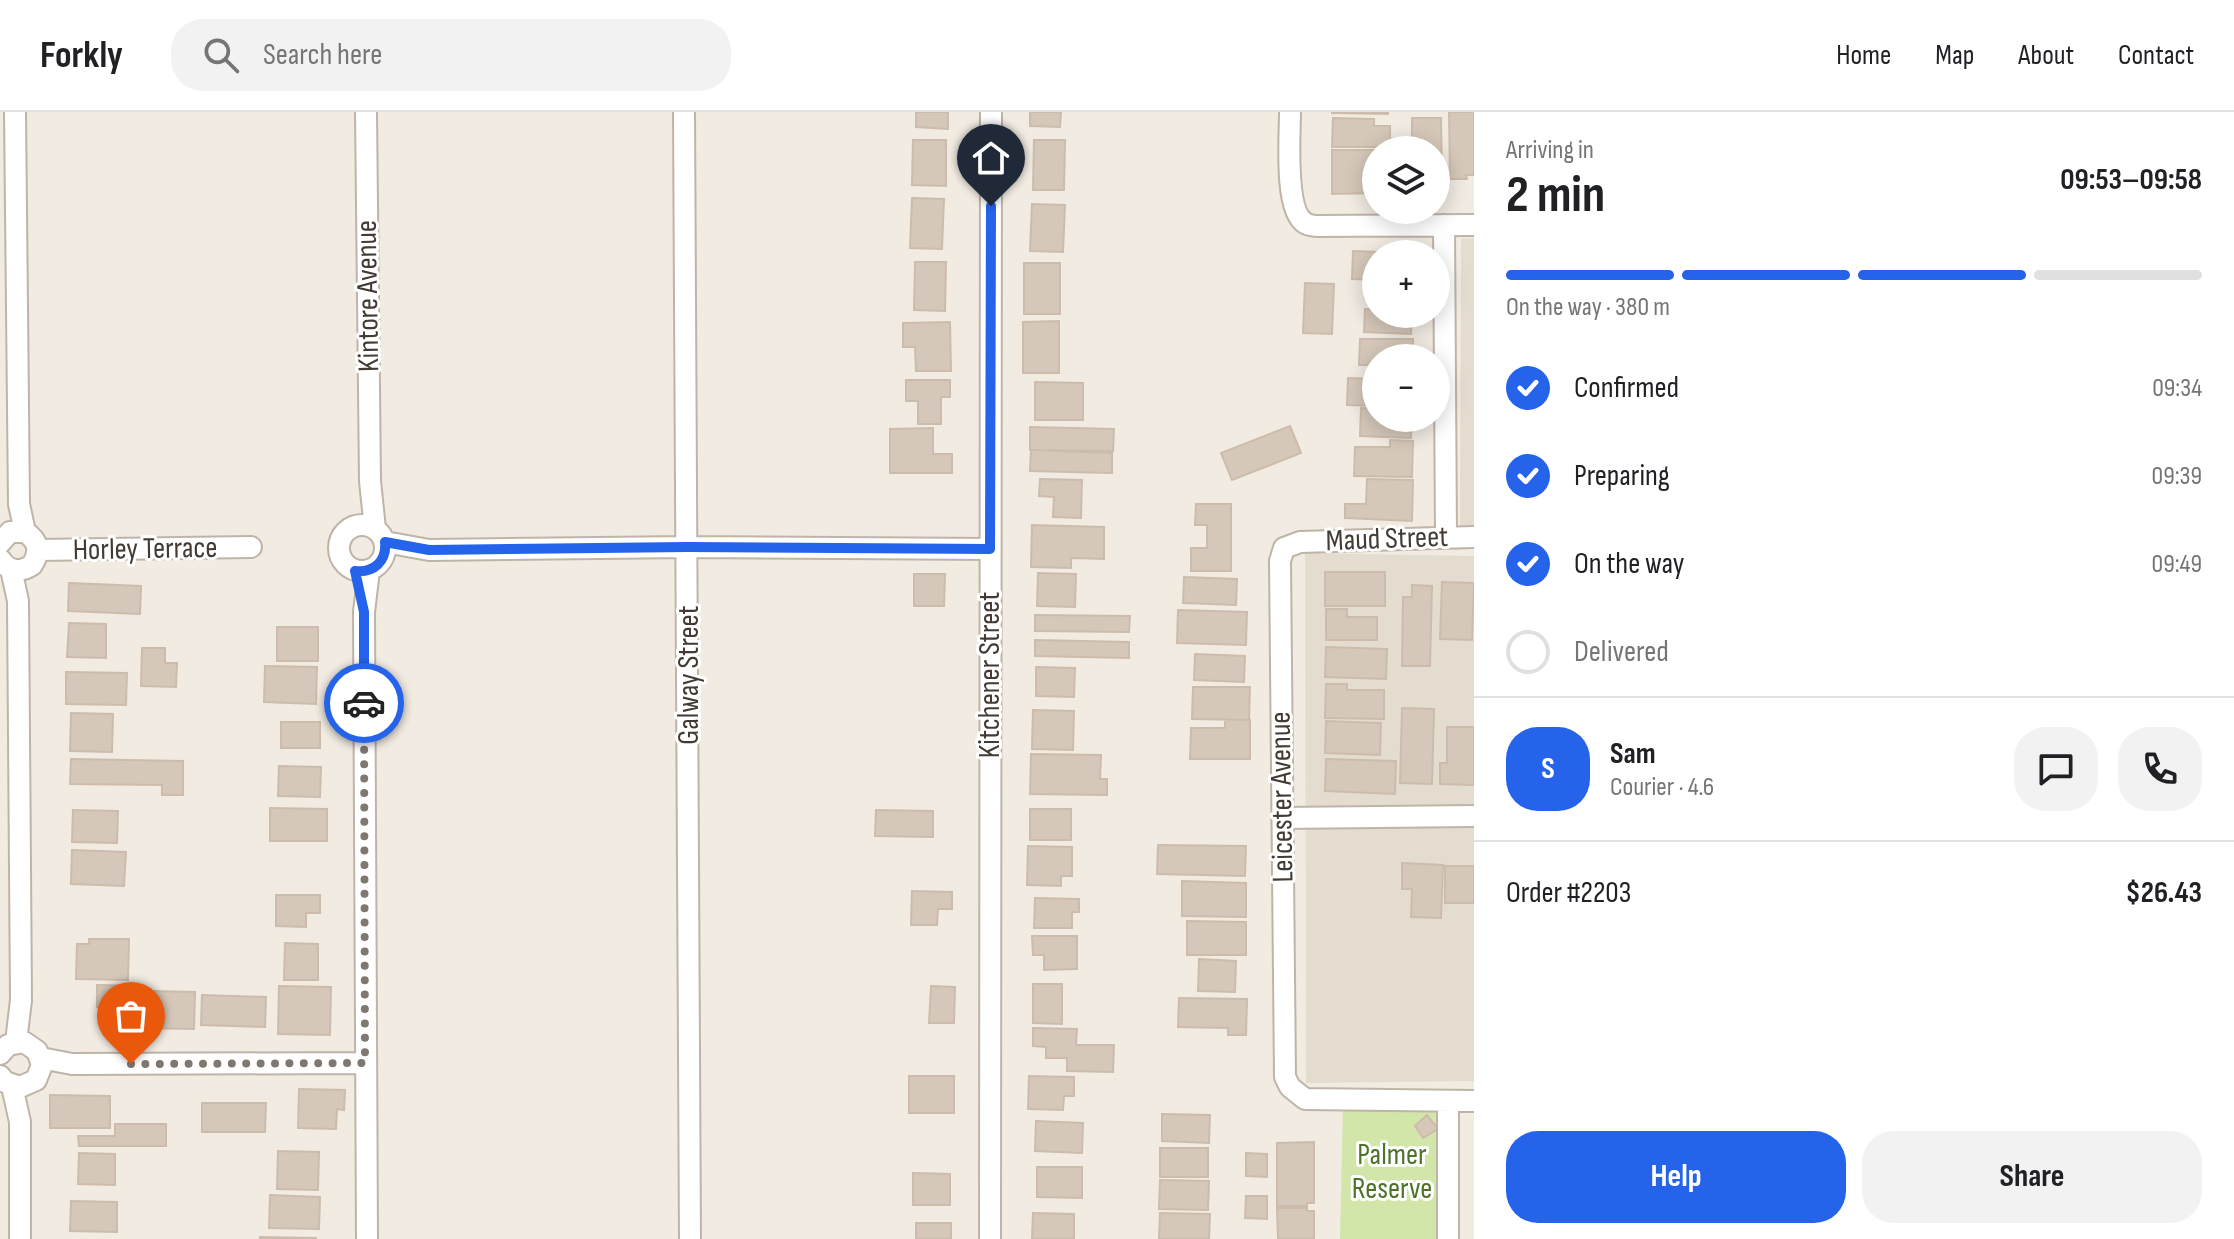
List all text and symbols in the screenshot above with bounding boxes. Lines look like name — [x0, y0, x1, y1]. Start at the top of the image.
search box — [171, 19, 731, 91]
text: Forkly — [40, 33, 123, 78]
icon: search — [199, 33, 243, 77]
text: Search here — [263, 37, 382, 73]
text: Home — [1836, 39, 1891, 72]
text: Map — [1935, 39, 1974, 72]
text: About — [2018, 39, 2074, 72]
text: Contact — [2118, 39, 2194, 72]
pin — [957, 124, 1025, 206]
text: Arriving in — [1506, 135, 1594, 166]
icon: home — [969, 136, 1013, 180]
map controls — [1362, 136, 1450, 432]
button: layers — [1362, 136, 1450, 224]
text: 09:53–09:58 — [2060, 162, 2202, 198]
text: 2 min — [1506, 164, 1605, 227]
street label: Kintore Avenue — [349, 220, 387, 372]
button: + — [1362, 240, 1450, 328]
text: On the way · 380 m — [1506, 292, 1670, 323]
button: − — [1362, 344, 1450, 432]
icon: check — [1506, 366, 1550, 410]
text: Confirmed — [1574, 370, 1679, 406]
text: 09:34 — [2152, 373, 2202, 404]
icon: check — [1506, 454, 1550, 498]
text: Preparing — [1574, 458, 1670, 494]
text: 09:39 — [2152, 461, 2202, 492]
street label: Maud Street — [1325, 519, 1449, 559]
street label: Horley Terrace — [72, 530, 218, 568]
icon: check — [1506, 542, 1550, 586]
text: On the way — [1574, 546, 1684, 582]
text: 09:49 — [2152, 549, 2202, 580]
street label: Kitchener Street — [972, 592, 1008, 758]
street label: Galway Street — [671, 605, 707, 745]
text: Delivered — [1574, 634, 1669, 670]
courier — [324, 663, 404, 743]
icon: car — [342, 681, 386, 725]
street label: Leicester Avenue — [1263, 711, 1301, 883]
button: chat — [2014, 727, 2098, 811]
button: phone — [2118, 727, 2202, 811]
text: Sam — [1610, 736, 1656, 772]
text: S — [1541, 751, 1555, 787]
text: Courier · 4.6 — [1610, 772, 1714, 803]
text: Order #2203 — [1506, 875, 1631, 911]
text: $26.43 — [2125, 875, 2202, 911]
pin — [97, 982, 165, 1064]
icon: bag — [109, 994, 153, 1038]
button: Help — [1506, 1131, 1846, 1223]
button: Share — [1862, 1131, 2202, 1223]
park label: Palmer Reserve — [1352, 1137, 1432, 1207]

